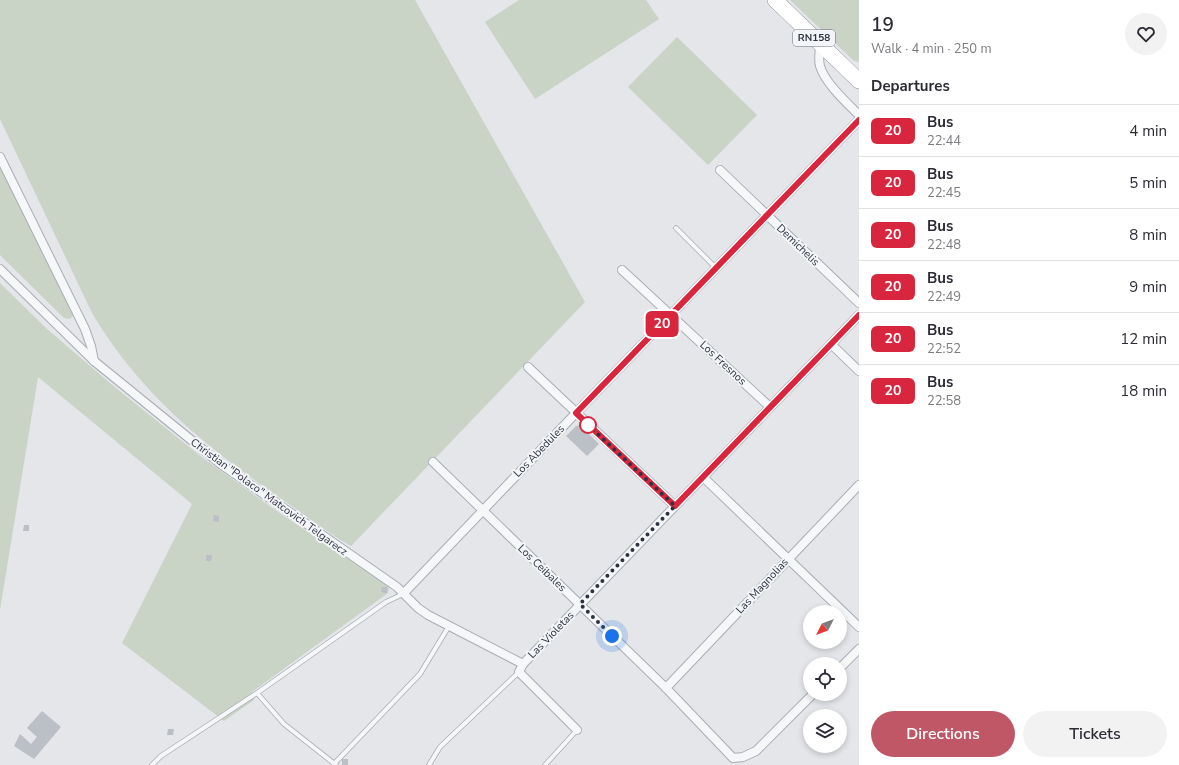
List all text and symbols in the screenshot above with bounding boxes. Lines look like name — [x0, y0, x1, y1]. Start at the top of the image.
text: 19 — [871, 12, 894, 38]
button: heart — [1125, 13, 1167, 55]
road number: RN158 — [793, 30, 835, 46]
text: Walk · 4 min · 250 m — [871, 40, 992, 58]
text: Departures — [871, 76, 950, 96]
text: Bus — [927, 112, 953, 132]
text: 20 — [885, 121, 901, 140]
text: 4 min — [1129, 121, 1167, 141]
text: 22:44 — [927, 132, 961, 150]
text: Bus — [927, 164, 953, 184]
text: 20 — [885, 173, 901, 192]
text: 5 min — [1129, 173, 1167, 193]
text: 22:45 — [927, 184, 961, 202]
text: Bus — [927, 216, 953, 236]
street label: Demichelis — [773, 221, 823, 269]
text: 20 — [885, 225, 901, 244]
text: 8 min — [1129, 225, 1167, 245]
text: 22:48 — [927, 236, 961, 254]
text: Bus — [927, 268, 953, 288]
text: 20 — [885, 277, 901, 296]
text: 9 min — [1129, 277, 1167, 297]
text: 22:49 — [927, 288, 961, 306]
line badge: 20 — [644, 311, 680, 337]
text: 20 — [654, 314, 670, 333]
text: Bus — [927, 320, 953, 340]
text: 20 — [885, 329, 901, 348]
text: 12 min — [1120, 329, 1167, 349]
street label: Los Fresnos — [696, 337, 750, 389]
text: 22:52 — [927, 340, 961, 358]
text: Bus — [927, 372, 953, 392]
text: 20 — [885, 381, 901, 400]
text: 18 min — [1120, 381, 1167, 401]
text: 22:58 — [927, 392, 961, 410]
unlabelled marker — [579, 416, 597, 434]
street label: Los Abedules — [510, 422, 568, 480]
street label: Christian "Polaco" Matcovich Telgarecz — [187, 435, 351, 559]
street label: Los Ceibales — [514, 541, 570, 595]
street label: Las Magnolias — [732, 555, 792, 617]
north arrow — [803, 605, 847, 649]
map controls — [803, 605, 847, 753]
street label: Las Violetas — [525, 608, 577, 662]
your location — [602, 626, 622, 646]
button: locate — [803, 657, 847, 701]
button: layers — [803, 709, 847, 753]
button: Directions — [871, 711, 1015, 757]
button: Tickets — [1023, 711, 1167, 757]

